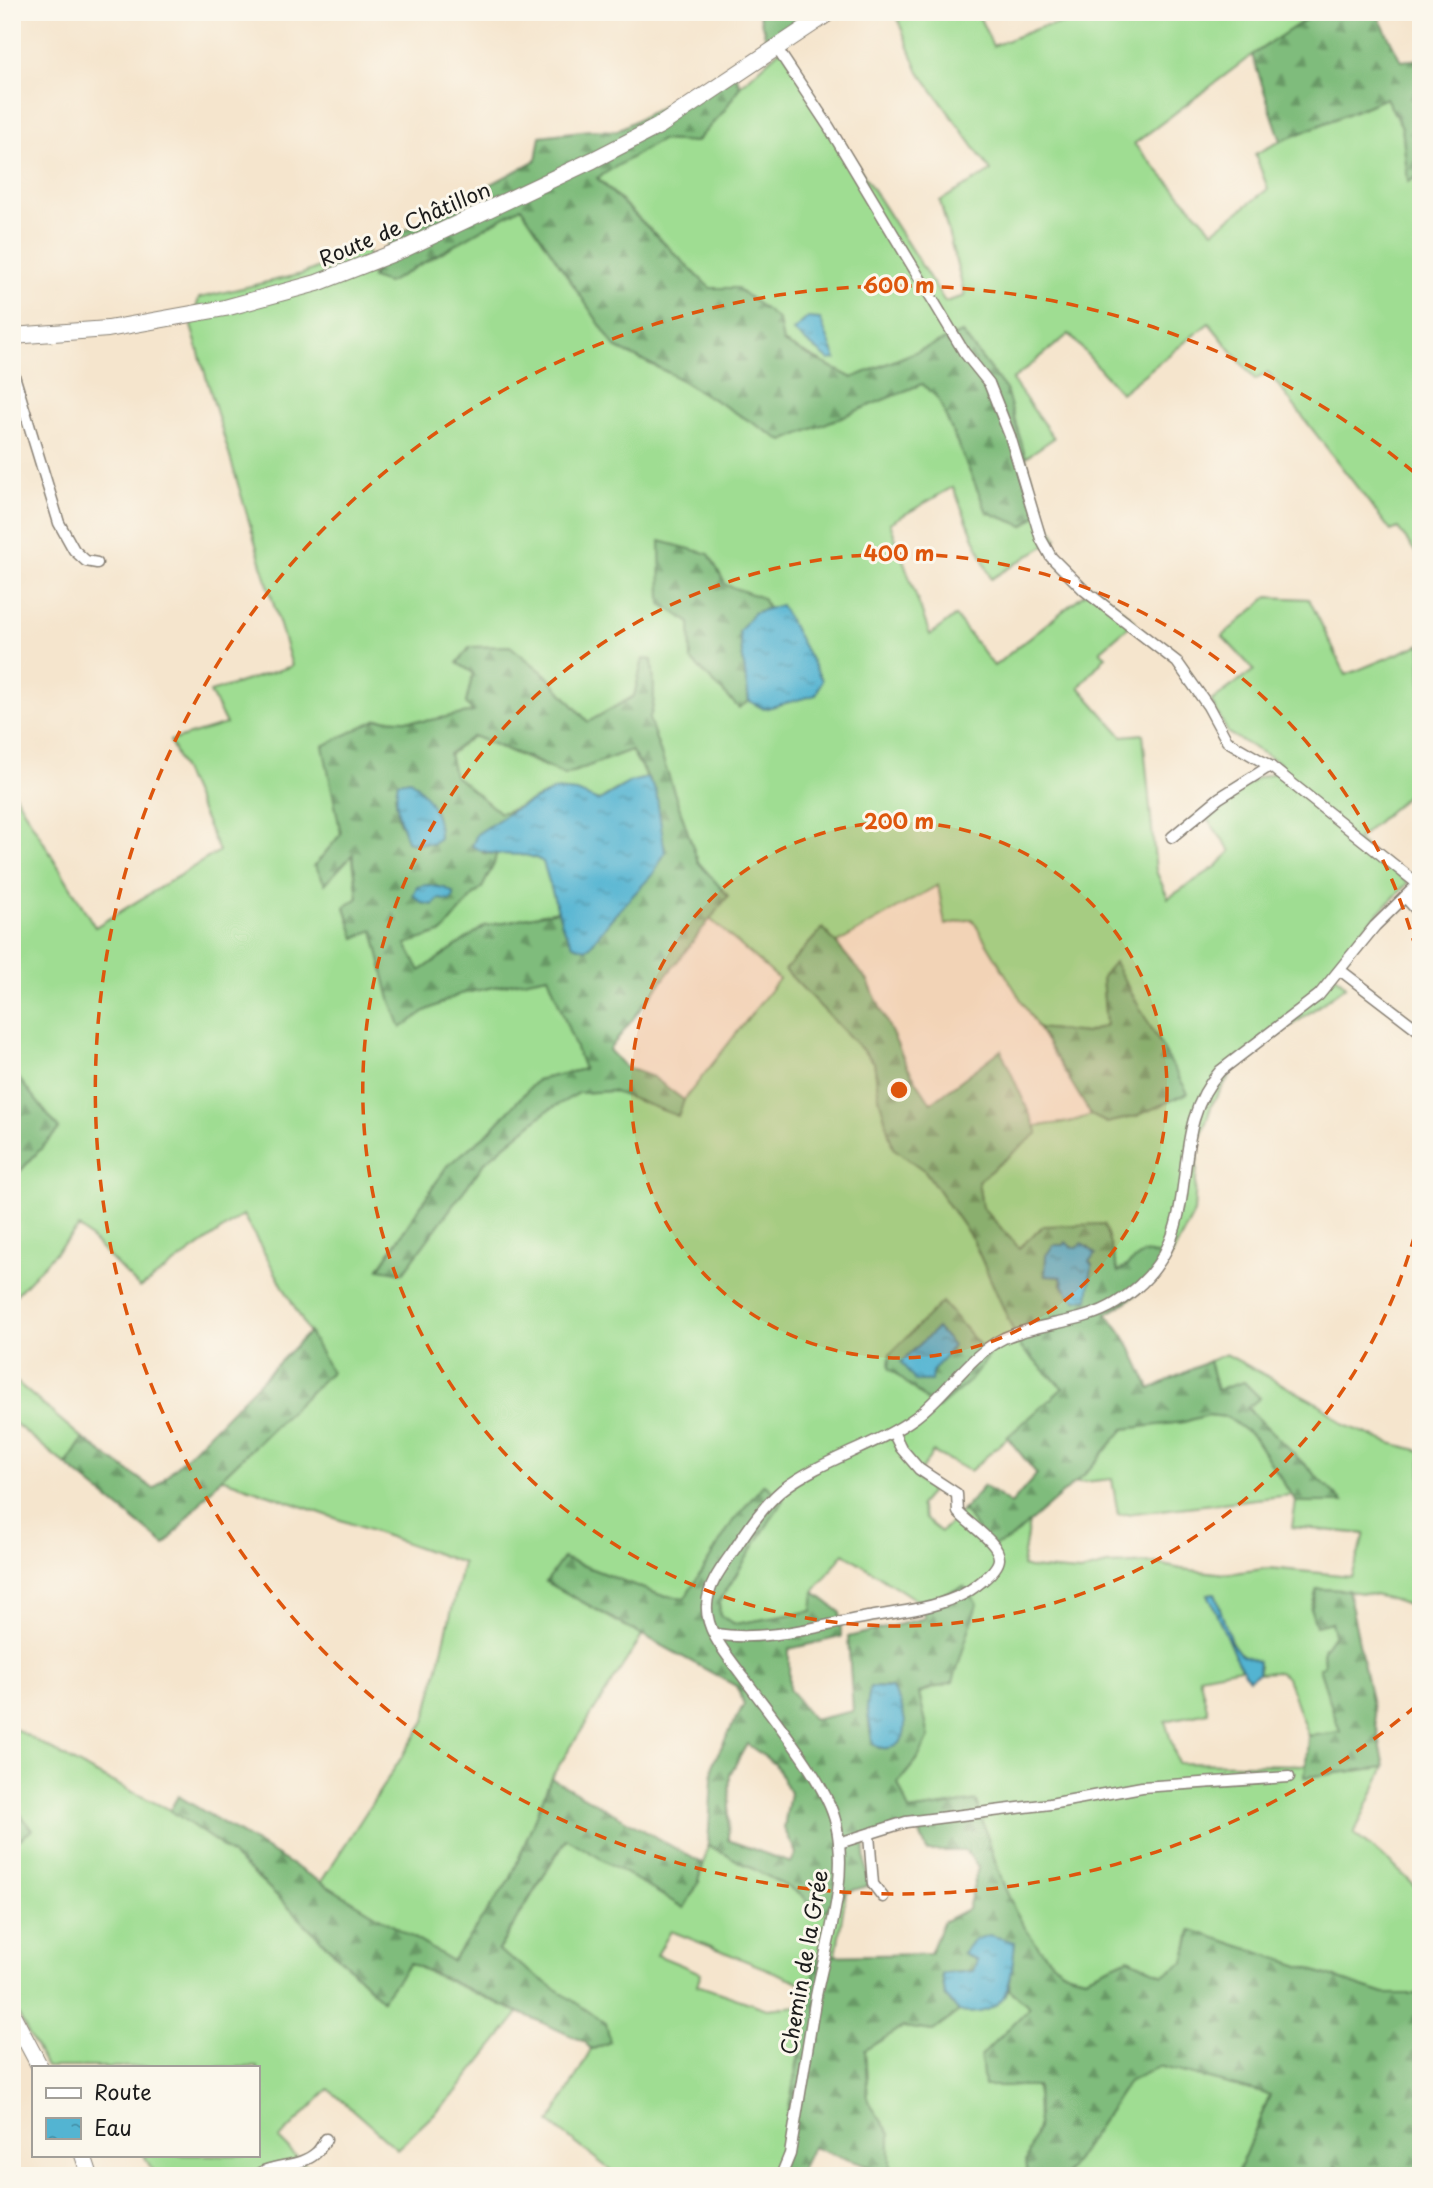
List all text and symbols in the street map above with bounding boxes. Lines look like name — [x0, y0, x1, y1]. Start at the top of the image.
street label: Route de Châtillon — [313, 172, 495, 274]
text: 600 m — [863, 268, 935, 300]
text: 400 m — [864, 536, 934, 568]
text: 200 m — [864, 804, 934, 836]
centre of rings — [887, 1078, 911, 1102]
street label: Chemin de la Grée — [771, 1867, 835, 2057]
legend — [32, 2066, 259, 2156]
text: Route — [94, 2075, 152, 2107]
text: Eau — [94, 2111, 132, 2143]

